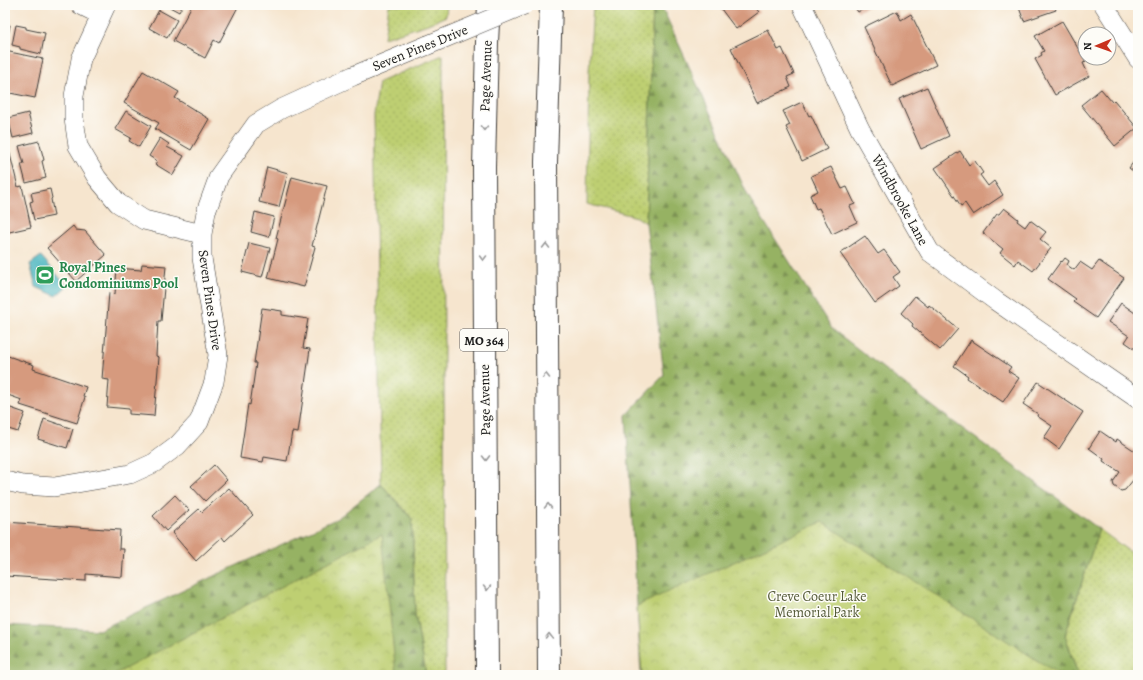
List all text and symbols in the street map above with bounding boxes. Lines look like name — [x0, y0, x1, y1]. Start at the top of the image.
street label: Seven Pines Drive — [369, 20, 471, 76]
north arrow — [1077, 26, 1117, 66]
street label: Page Avenue — [475, 40, 497, 112]
text: N — [1080, 42, 1095, 51]
one-way arrow — [480, 125, 488, 131]
street label: Windbrooke Lane — [867, 150, 933, 249]
one-way arrow — [542, 243, 550, 249]
street label: Seven Pines Drive — [194, 248, 226, 352]
one-way arrow — [479, 255, 487, 261]
place label: Royal Pines Condominiums Pool — [59, 258, 179, 293]
sports icon: Royal Pines Condominiums Pool — [34, 264, 56, 286]
road number: MO 364 — [460, 329, 508, 351]
street label: Page Avenue — [475, 364, 495, 436]
one-way arrow — [542, 373, 550, 379]
one-way arrow — [482, 455, 490, 461]
one-way arrow — [544, 503, 552, 509]
one-way arrow — [483, 585, 491, 591]
park label: Creve Coeur Lake Memorial Park — [767, 587, 867, 622]
one-way arrow — [545, 633, 553, 639]

